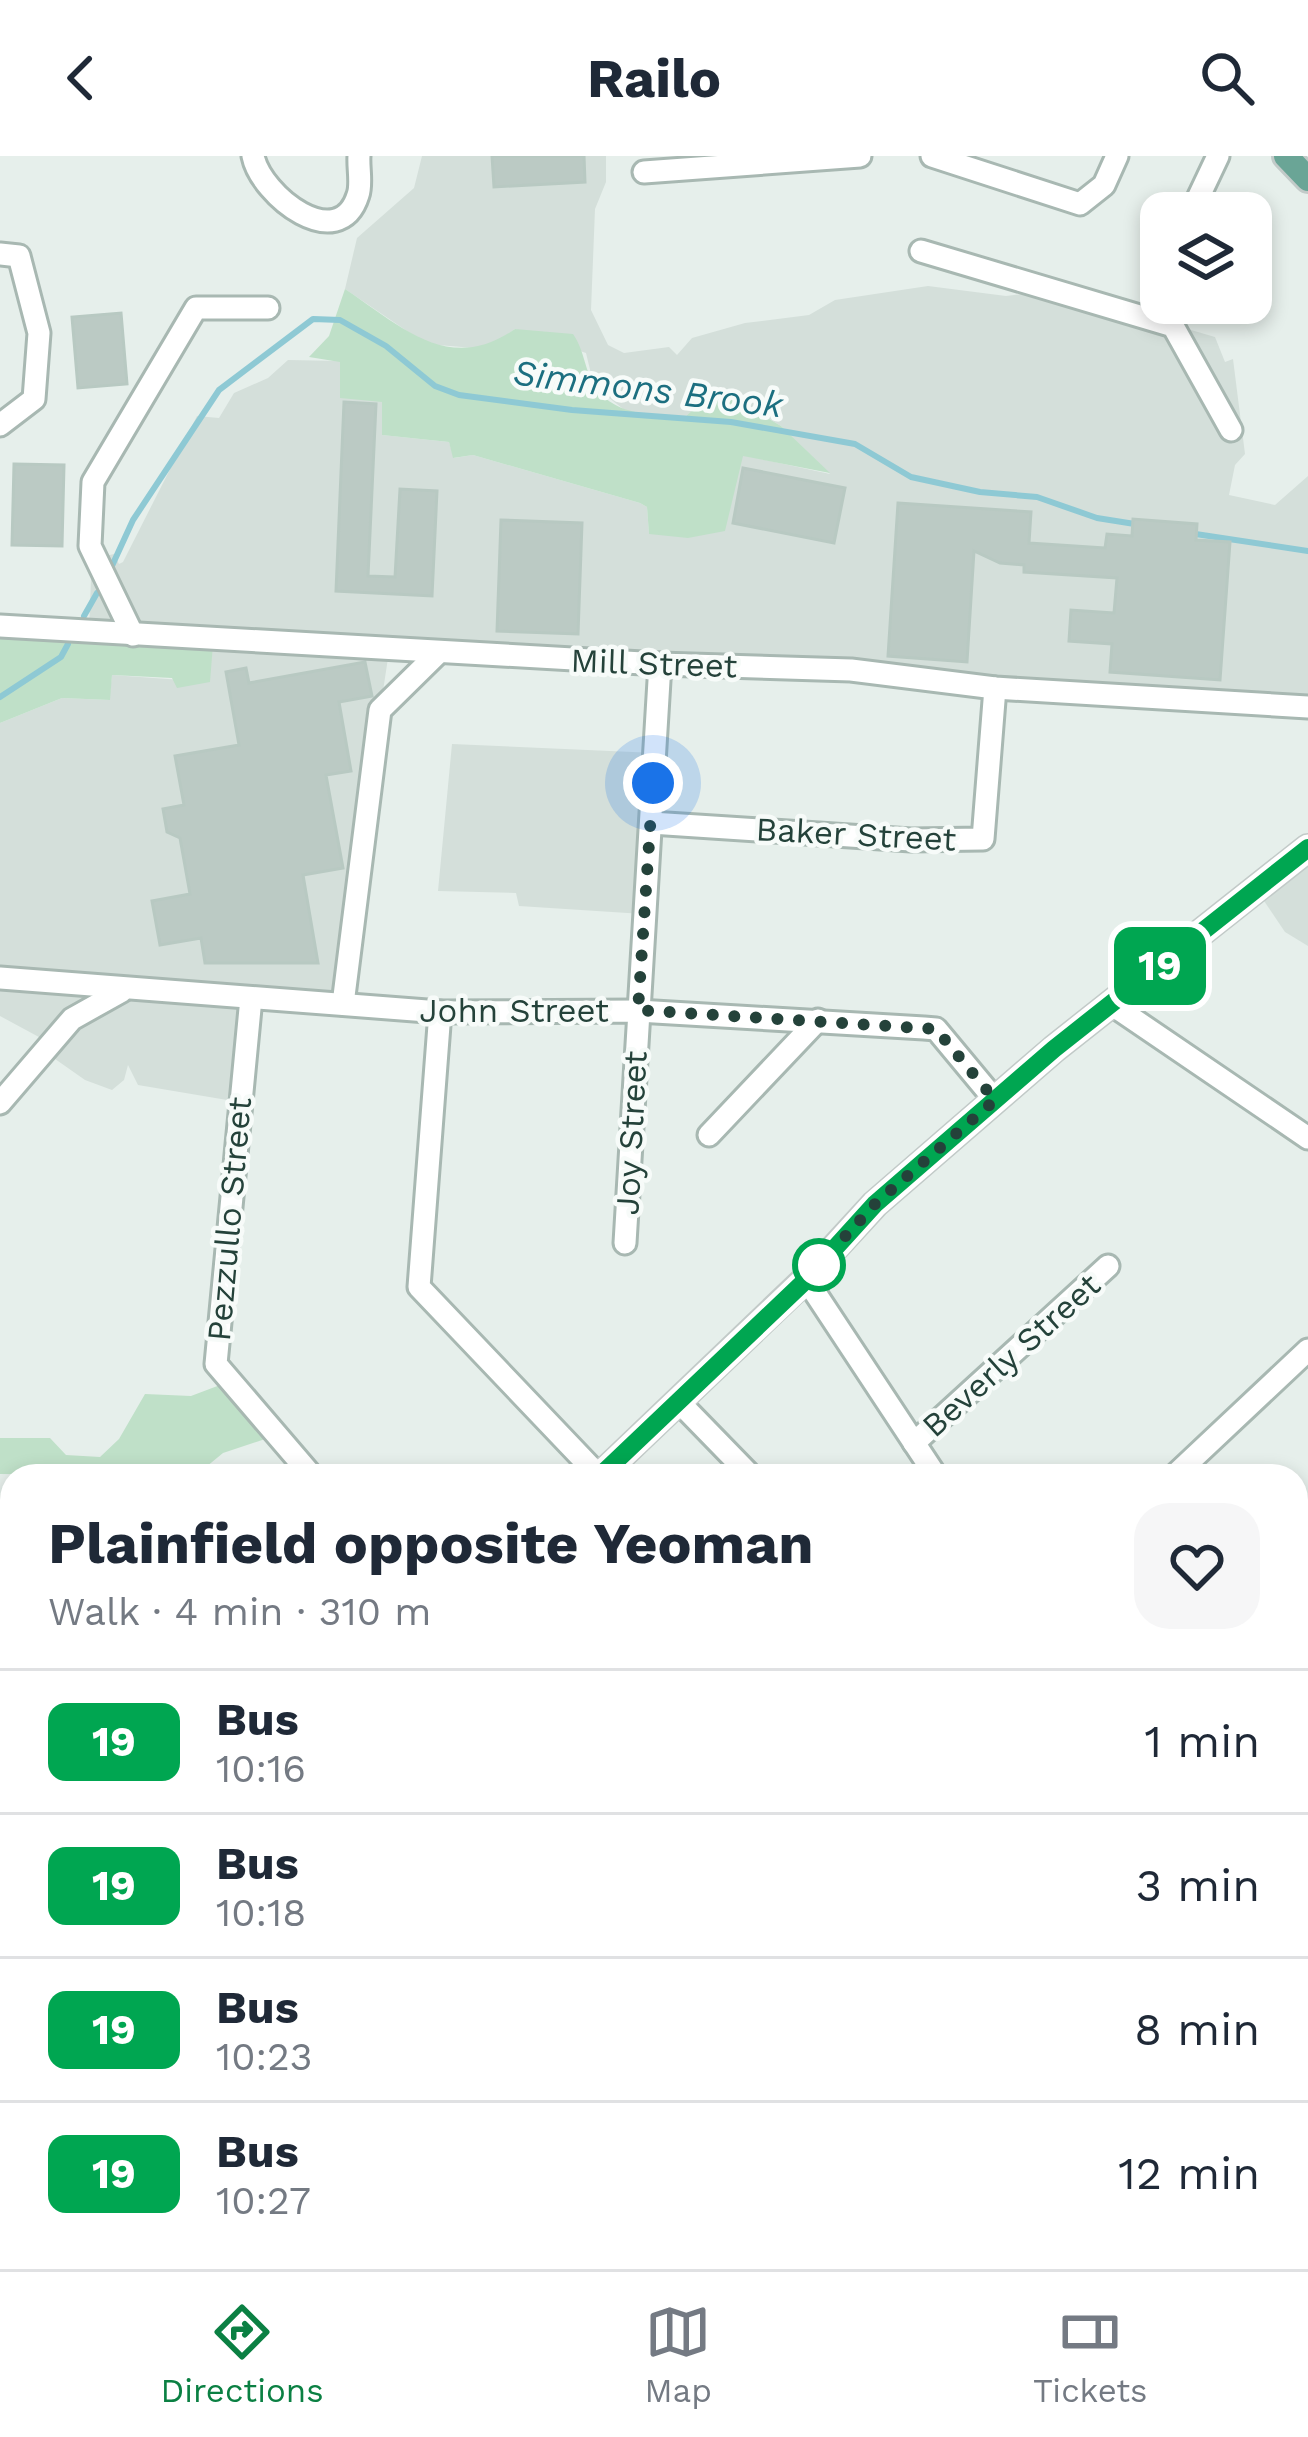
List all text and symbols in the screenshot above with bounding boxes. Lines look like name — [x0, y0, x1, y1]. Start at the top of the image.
icon: back — [48, 45, 114, 111]
icon: search — [1194, 45, 1260, 111]
text: Railo — [587, 47, 721, 110]
map controls — [1140, 192, 1272, 324]
button: layers — [1140, 192, 1272, 324]
water label: Simmons Brook — [511, 352, 787, 427]
street label: Mill Street — [570, 641, 738, 685]
your location — [623, 753, 683, 813]
street label: Baker Street — [755, 809, 957, 859]
line badge: 19 — [1106, 927, 1214, 1005]
text: 19 — [1138, 941, 1182, 990]
street label: John Street — [419, 991, 609, 1030]
street label: Joy Street — [607, 1050, 655, 1216]
street label: Pezzullo Street — [199, 1095, 259, 1343]
unlabelled marker — [794, 1240, 844, 1290]
street label: Beverly Street — [914, 1265, 1108, 1445]
button: heart — [1134, 1503, 1260, 1629]
text: Plainfield opposite Yeoman — [48, 1510, 814, 1577]
text: Walk · 4 min · 310 m — [48, 1589, 432, 1634]
text: Bus — [216, 1693, 299, 1746]
text: 1 min — [1144, 1715, 1260, 1768]
text: 19 — [92, 1717, 136, 1766]
text: 10:16 — [216, 1746, 306, 1791]
text: Bus — [216, 1837, 299, 1890]
text: 3 min — [1136, 1859, 1260, 1912]
text: 19 — [92, 1861, 136, 1910]
text: 10:18 — [216, 1890, 306, 1935]
text: Bus — [216, 1981, 299, 2034]
text: 8 min — [1134, 2003, 1260, 2056]
text: 19 — [92, 2005, 136, 2054]
text: 10:23 — [216, 2034, 313, 2079]
text: Bus — [216, 2125, 299, 2178]
text: 12 min — [1118, 2147, 1260, 2200]
text: 19 — [92, 2149, 136, 2198]
text: 10:27 — [216, 2178, 311, 2223]
tab: Directions — [161, 2299, 324, 2410]
tab: Map — [645, 2299, 712, 2410]
tab: Tickets — [1033, 2299, 1148, 2410]

